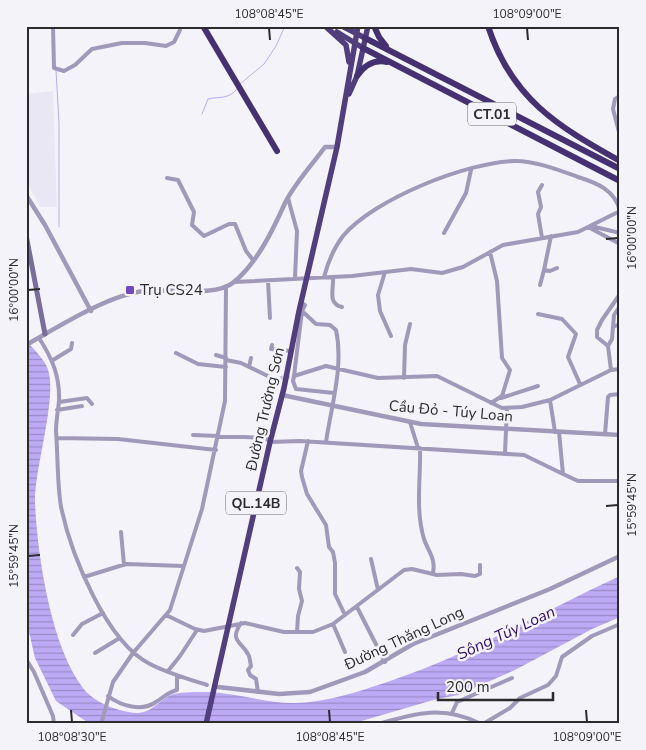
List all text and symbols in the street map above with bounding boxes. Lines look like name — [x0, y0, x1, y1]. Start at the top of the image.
text: 108°08'45"E — [234, 6, 304, 22]
text: 108°09'00"E — [492, 6, 562, 22]
road number: CT.01 — [468, 102, 516, 126]
text: 16°00'00"N — [624, 206, 640, 270]
text: 16°00'00"N — [6, 258, 22, 322]
place label: Trụ CS24 — [140, 280, 203, 300]
marker: Trụ CS24 — [124, 284, 136, 296]
street label: Đường Trường Sơn — [241, 345, 289, 474]
street label: Cầu Đỏ - Túy Loan — [388, 396, 514, 426]
text: 15°59'45"N — [624, 473, 640, 537]
road number: QL.14B — [226, 492, 286, 514]
text: 15°59'45"N — [6, 524, 22, 588]
water label: Sông Túy Loan — [453, 601, 559, 665]
street label: Đường Thăng Long — [340, 602, 467, 675]
scale bar — [438, 670, 554, 702]
text: 200 m — [446, 677, 490, 697]
text: 108°08'30"E — [37, 729, 107, 745]
text: 108°08'45"E — [295, 729, 365, 745]
text: 108°09'00"E — [552, 729, 622, 745]

